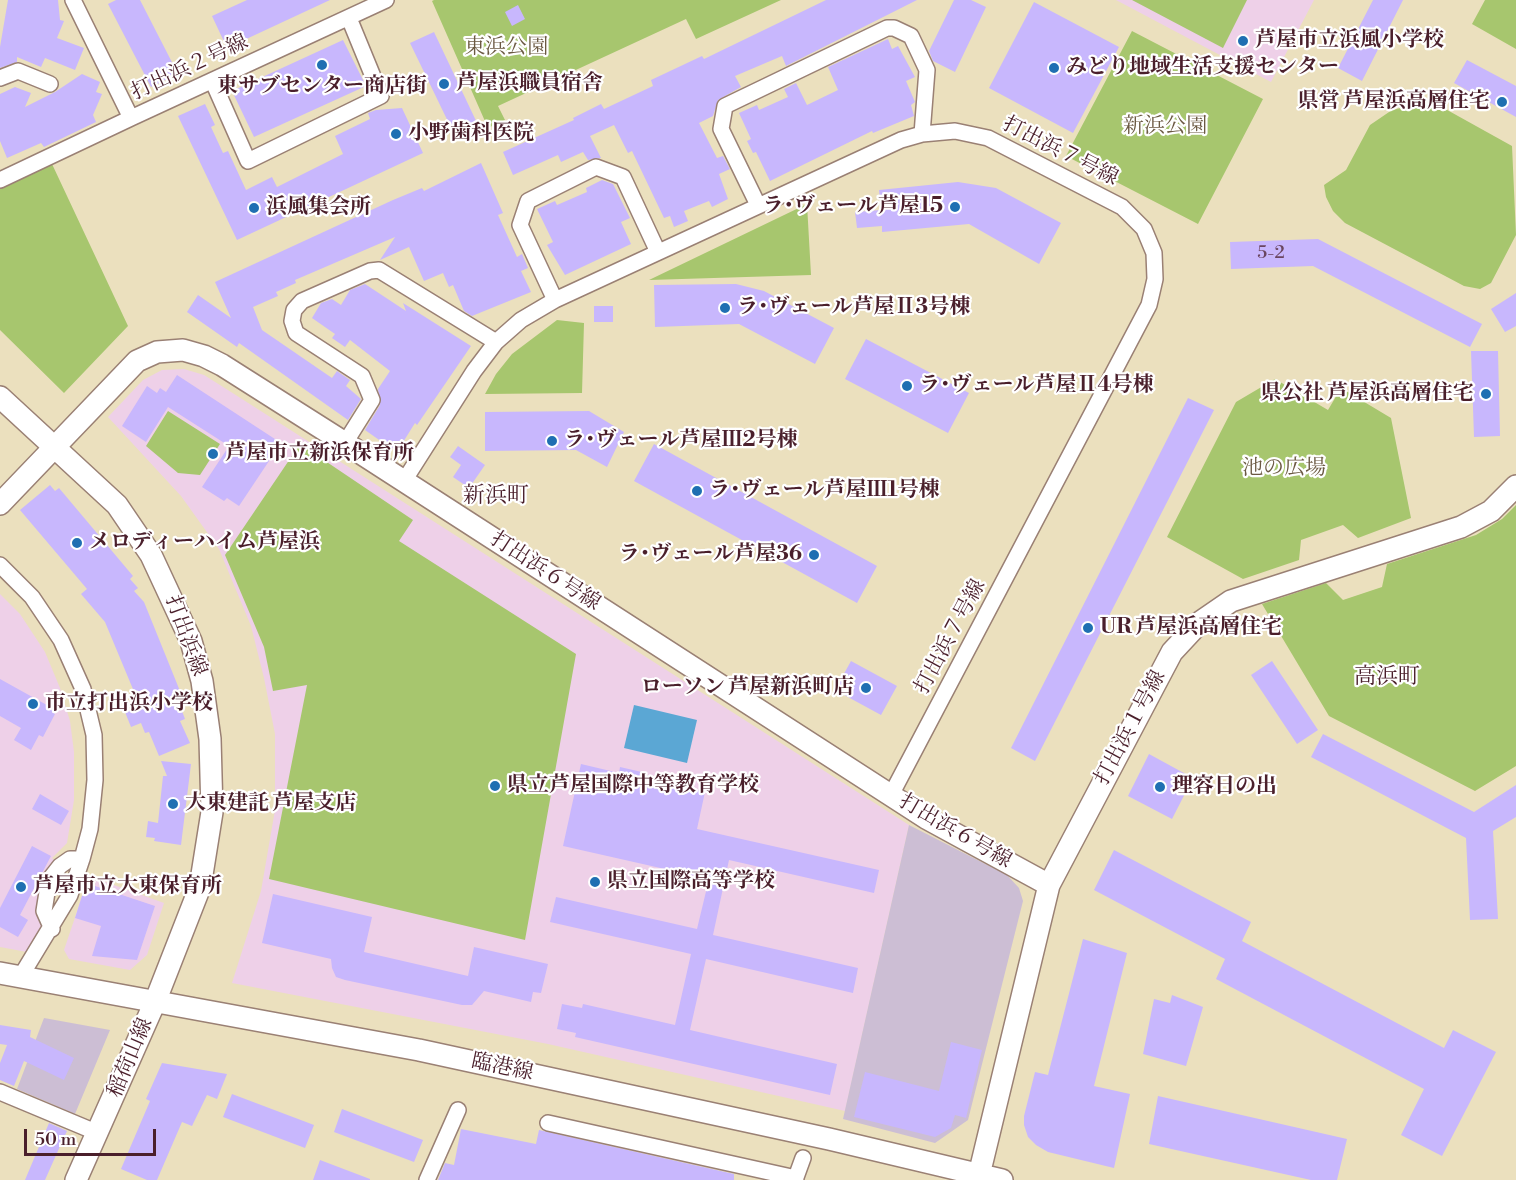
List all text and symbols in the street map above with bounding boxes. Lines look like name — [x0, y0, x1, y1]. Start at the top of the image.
place label: 芦屋市立浜風小学校 — [1255, 28, 1444, 54]
street label: 打出浜２号線 — [128, 30, 252, 106]
marker: 芦屋市立浜風小学校 — [1236, 34, 1250, 48]
park label: 東浜公園 — [464, 35, 548, 61]
place label: みどり地域生活支援センター — [1066, 55, 1339, 81]
marker: 東サブセンター商店街 — [315, 58, 329, 72]
marker: みどり地域生活支援センター — [1047, 61, 1061, 75]
place label: 芦屋浜職員宿舎 — [456, 71, 603, 97]
place label: 東サブセンター商店街 — [217, 74, 427, 100]
marker: 芦屋浜職員宿舎 — [437, 77, 451, 91]
place label: 県営 芦屋浜高層住宅 — [1298, 89, 1490, 115]
marker: 県営 芦屋浜高層住宅 — [1495, 95, 1509, 109]
street label: 打出浜７号線 — [998, 112, 1122, 192]
park label: 新浜公園 — [1123, 114, 1207, 140]
place label: 小野歯科医院 — [408, 121, 534, 147]
marker: 小野歯科医院 — [389, 127, 403, 141]
place label: ラ･ヴェール芦屋15 — [762, 194, 943, 220]
place label: 浜風集会所 — [266, 195, 371, 221]
marker: ラ･ヴェール芦屋15 — [948, 200, 962, 214]
marker: 浜風集会所 — [247, 201, 261, 215]
house number: 5-2 — [1257, 243, 1285, 265]
place label: ラ･ヴェール芦屋Ⅱ3号棟 — [737, 295, 970, 321]
marker: ラ･ヴェール芦屋Ⅱ3号棟 — [718, 301, 732, 315]
place label: ラ･ヴェール芦屋Ⅱ4号棟 — [919, 373, 1154, 399]
marker: ラ･ヴェール芦屋Ⅱ4号棟 — [900, 379, 914, 393]
place label: 県公社 芦屋浜高層住宅 — [1261, 381, 1474, 407]
marker: 県公社 芦屋浜高層住宅 — [1479, 387, 1493, 401]
place label: ラ･ヴェール芦屋Ⅲ2号棟 — [564, 428, 798, 454]
marker: ラ･ヴェール芦屋Ⅲ2号棟 — [545, 434, 559, 448]
place label: 芦屋市立新浜保育所 — [225, 441, 414, 467]
marker: 芦屋市立新浜保育所 — [206, 447, 220, 461]
park label: 池の広場 — [1242, 456, 1326, 482]
place label: ラ･ヴェール芦屋Ⅲ1号棟 — [709, 478, 940, 504]
district label: 新浜町 — [463, 484, 529, 510]
marker: ラ･ヴェール芦屋Ⅲ1号棟 — [690, 484, 704, 498]
street label: 打出浜６号線 — [485, 527, 605, 617]
place label: メロディーハイム芦屋浜 — [89, 530, 320, 556]
marker: メロディーハイム芦屋浜 — [70, 536, 84, 550]
place label: ラ･ヴェール芦屋36 — [619, 542, 802, 568]
marker: ラ･ヴェール芦屋36 — [807, 548, 821, 562]
street label: 打出浜７号線 — [910, 575, 992, 699]
street label: 打出浜線 — [159, 592, 211, 680]
place label: UR 芦屋浜高層住宅 — [1100, 615, 1282, 641]
marker: UR 芦屋浜高層住宅 — [1081, 621, 1095, 635]
district label: 高浜町 — [1354, 665, 1420, 691]
street label: 打出浜１号線 — [1090, 666, 1172, 790]
place label: ローソン 芦屋新浜町店 — [641, 675, 854, 701]
marker: ローソン 芦屋新浜町店 — [859, 681, 873, 695]
place label: 市立打出浜小学校 — [45, 691, 213, 717]
marker: 市立打出浜小学校 — [26, 697, 40, 711]
place label: 県立芦屋国際中等教育学校 — [507, 773, 759, 799]
place label: 理容日の出 — [1172, 774, 1277, 800]
marker: 県立芦屋国際中等教育学校 — [488, 779, 502, 793]
marker: 理容日の出 — [1153, 780, 1167, 794]
street label: 打出浜６号線 — [894, 790, 1016, 874]
place label: 大東建託 芦屋支店 — [185, 791, 356, 817]
marker: 大東建託 芦屋支店 — [166, 797, 180, 811]
place label: 県立国際高等学校 — [607, 869, 775, 895]
place label: 芦屋市立大東保育所 — [33, 874, 222, 900]
marker: 県立国際高等学校 — [588, 875, 602, 889]
marker: 芦屋市立大東保育所 — [14, 880, 28, 894]
street label: 稲荷山線 — [103, 1014, 159, 1102]
street label: 臨港線 — [469, 1049, 535, 1087]
scale bar — [27, 1117, 159, 1155]
text: 50 m — [35, 1128, 76, 1151]

